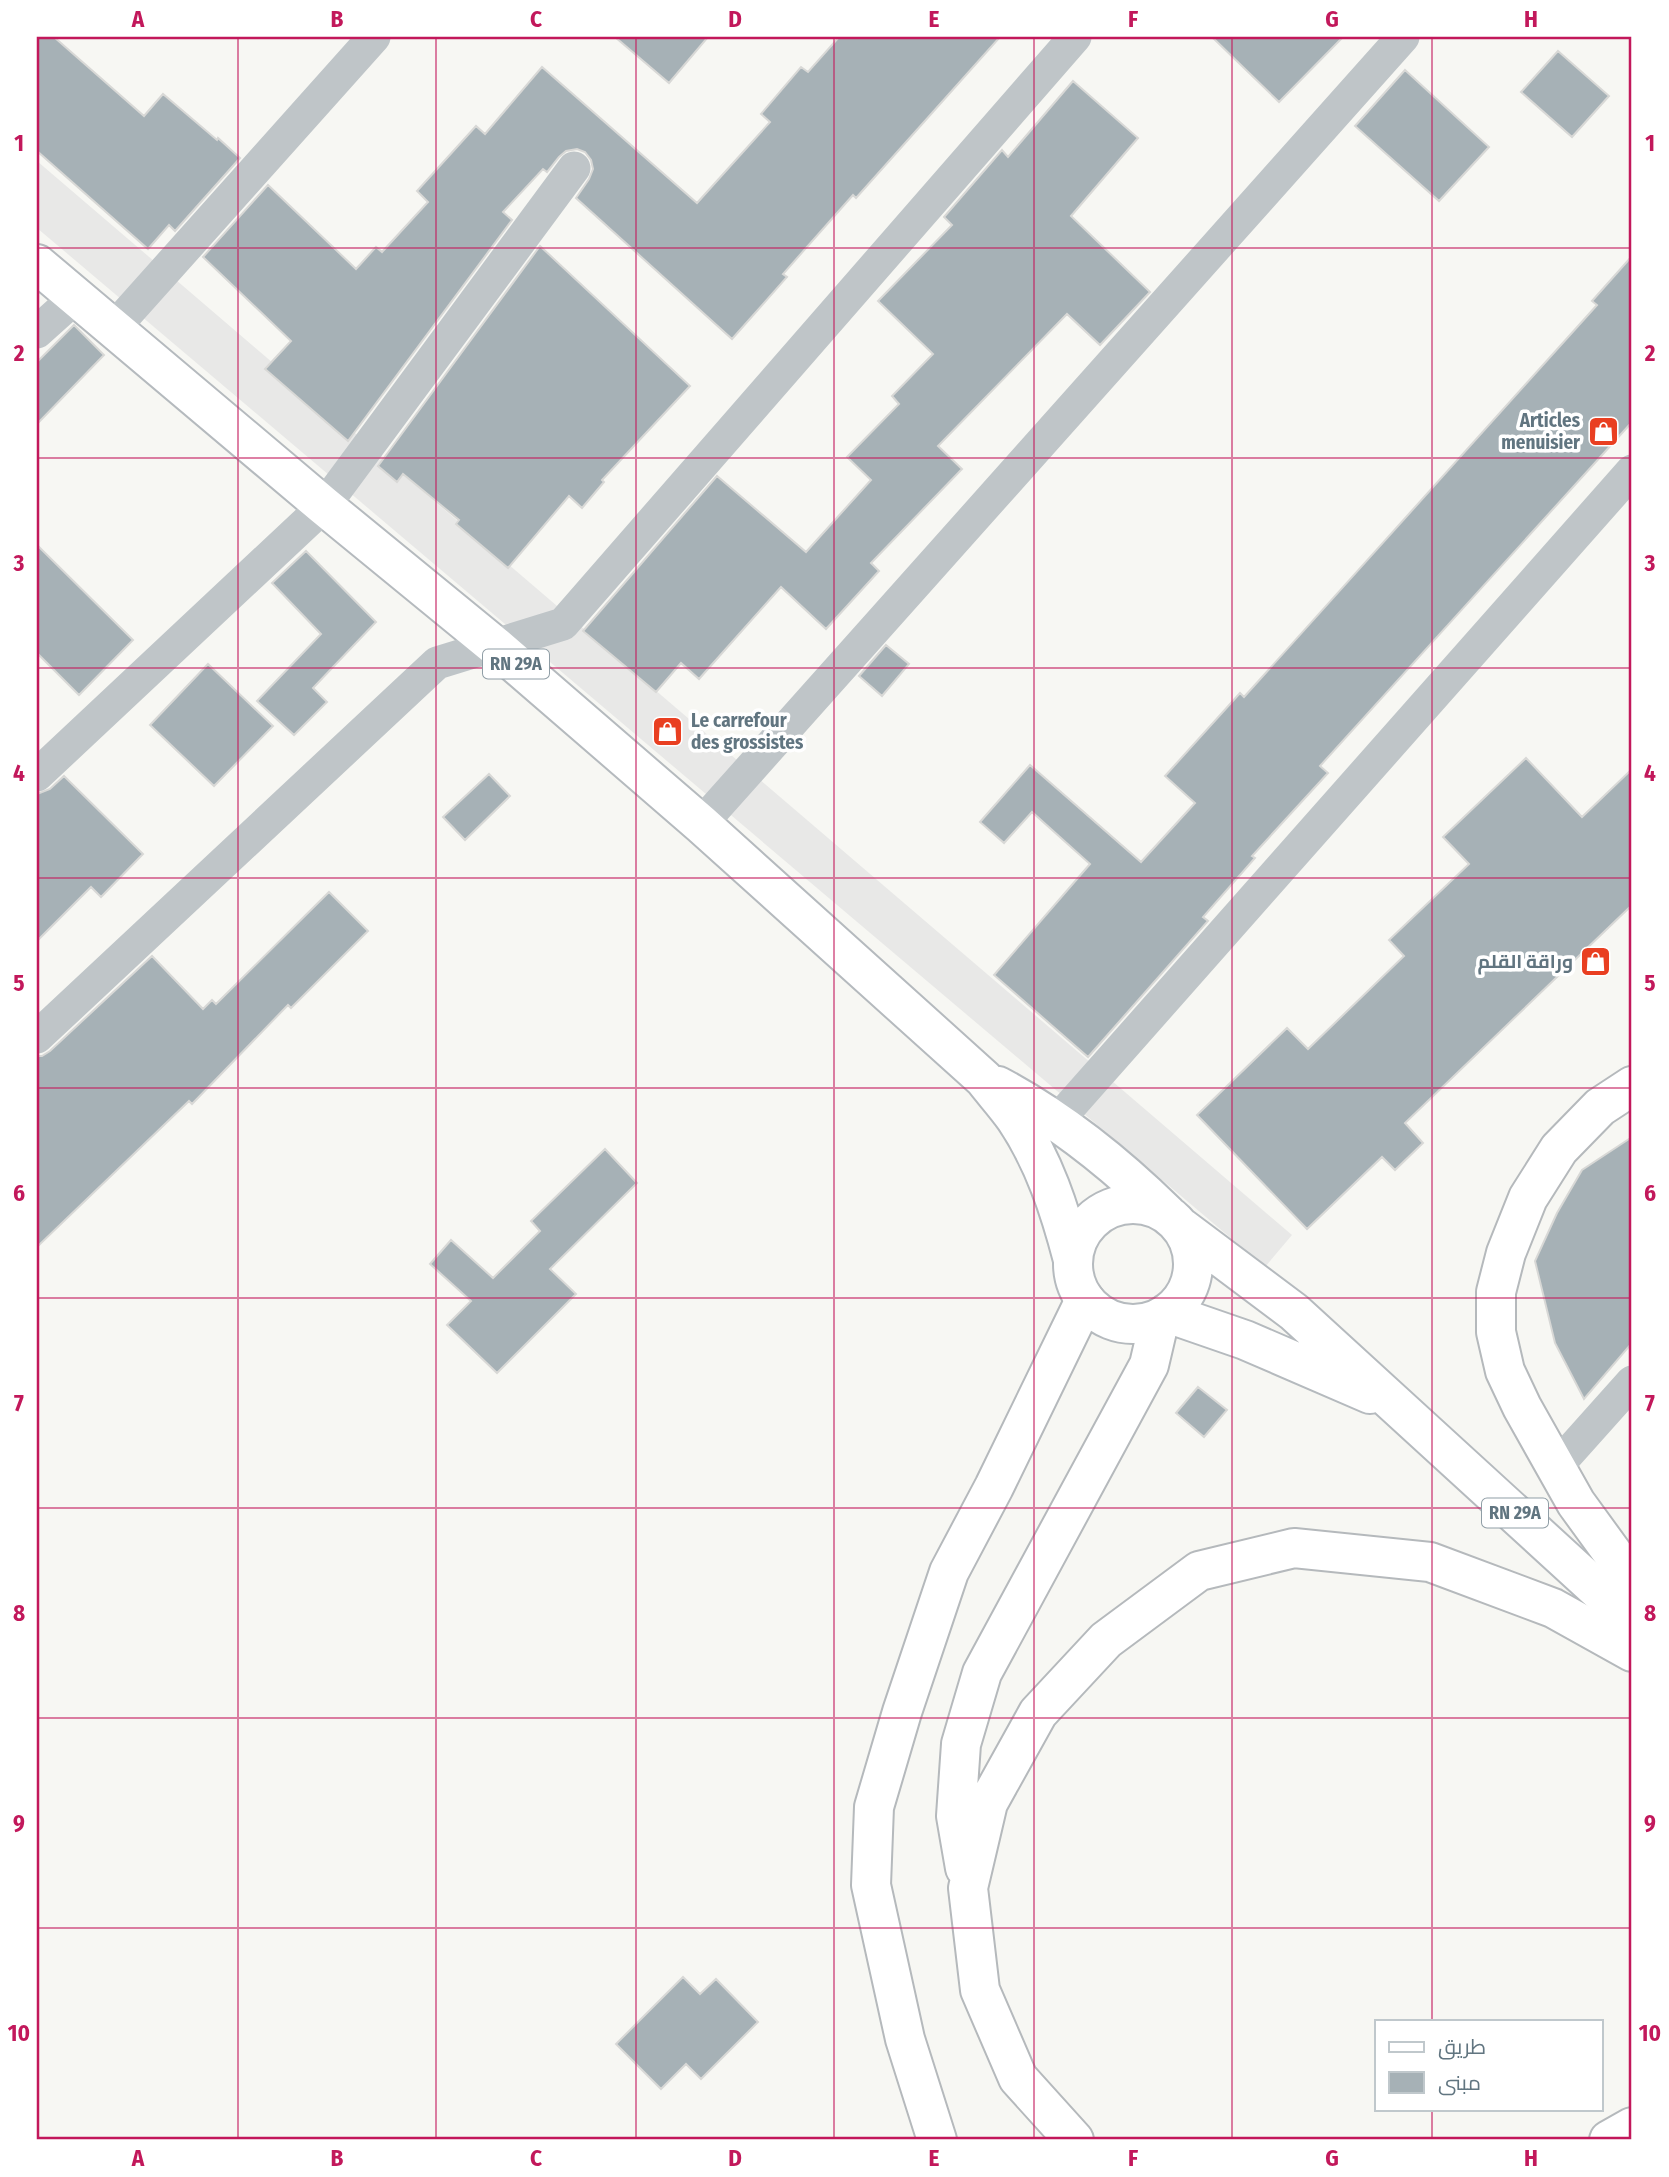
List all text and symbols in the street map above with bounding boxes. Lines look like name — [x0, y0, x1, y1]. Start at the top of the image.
text: A — [131, 5, 145, 33]
text: B — [331, 5, 344, 33]
text: C — [530, 5, 542, 33]
text: D — [728, 5, 742, 33]
text: E — [929, 5, 940, 33]
text: F — [1128, 5, 1138, 33]
text: G — [1325, 5, 1339, 33]
text: H — [1524, 5, 1538, 33]
text: 1 — [14, 129, 24, 157]
text: 1 — [1645, 129, 1655, 157]
text: 2 — [13, 339, 25, 367]
text: 2 — [1644, 339, 1656, 367]
place label: Articles menuisier — [1501, 409, 1581, 454]
shop icon: Articles menuisier — [1586, 414, 1620, 448]
text: 3 — [13, 549, 25, 577]
text: 3 — [1644, 549, 1656, 577]
road number: RN 29A — [483, 650, 549, 678]
place label: Le carrefour des grossistes — [691, 709, 804, 754]
shop icon: Le carrefour des grossistes — [651, 714, 685, 748]
text: 4 — [13, 759, 25, 787]
text: 4 — [1644, 759, 1656, 787]
shop icon: وراقة القلم — [1579, 944, 1613, 978]
place label: وراقة القلم — [1478, 950, 1573, 975]
text: 5 — [13, 969, 25, 997]
text: 5 — [1644, 969, 1656, 997]
text: 6 — [13, 1179, 25, 1207]
text: 6 — [1644, 1179, 1656, 1207]
text: 7 — [14, 1389, 24, 1417]
text: 7 — [1645, 1389, 1655, 1417]
road number: RN 29A — [1482, 1498, 1548, 1528]
text: 8 — [13, 1599, 25, 1627]
text: 8 — [1644, 1599, 1656, 1627]
text: 9 — [13, 1809, 25, 1837]
text: 9 — [1644, 1809, 1656, 1837]
text: 10 — [8, 2019, 30, 2047]
text: 10 — [1639, 2019, 1661, 2047]
legend — [1375, 2020, 1602, 2110]
text: طريق — [1438, 2034, 1486, 2060]
text: مبنى — [1438, 2070, 1481, 2096]
text: A — [131, 2144, 145, 2172]
text: B — [331, 2144, 344, 2172]
text: C — [530, 2144, 542, 2172]
text: D — [728, 2144, 742, 2172]
text: E — [929, 2144, 940, 2172]
text: F — [1128, 2144, 1138, 2172]
text: G — [1325, 2144, 1339, 2172]
text: H — [1524, 2144, 1538, 2172]

